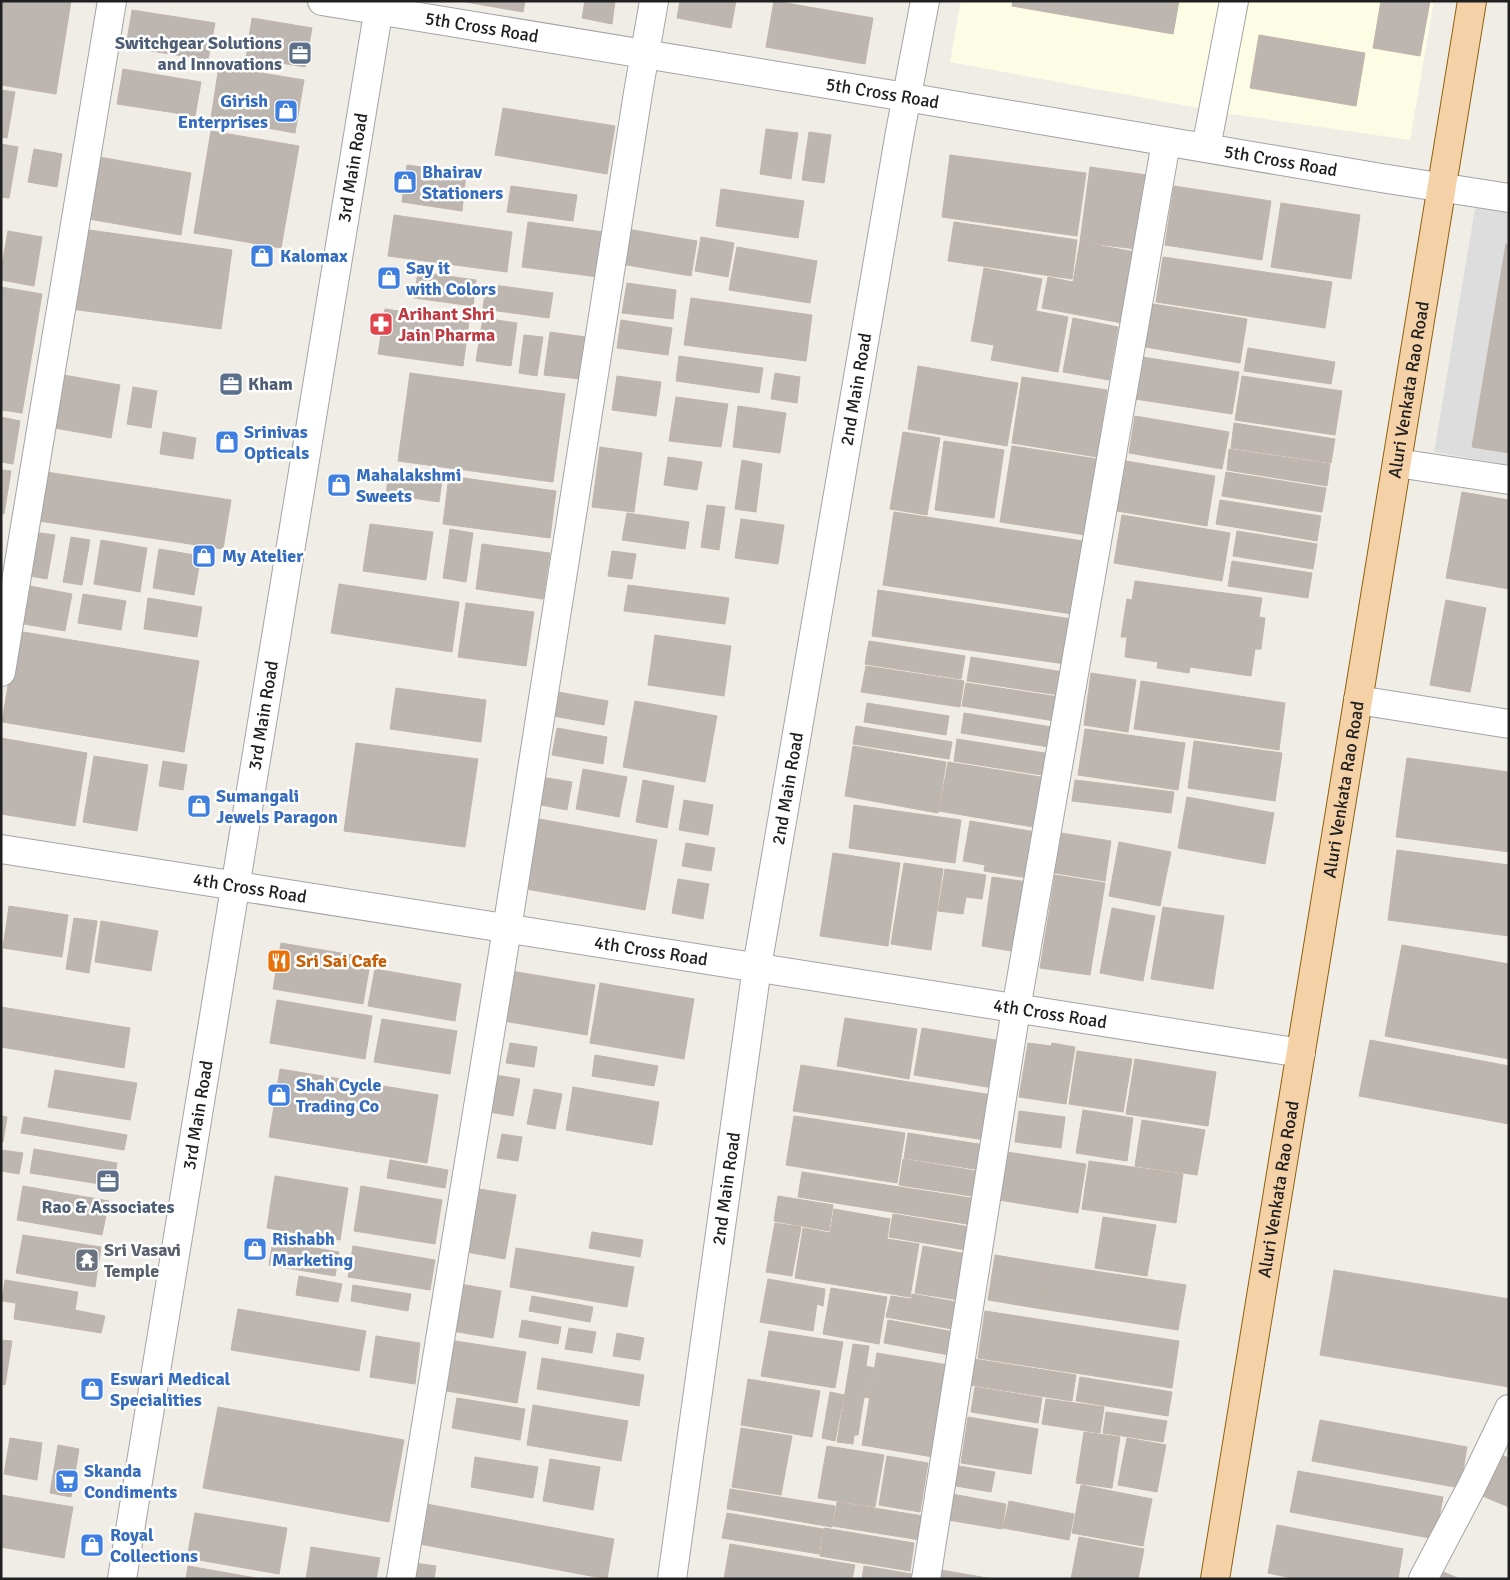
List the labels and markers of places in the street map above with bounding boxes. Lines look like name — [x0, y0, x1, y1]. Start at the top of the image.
place label: Switchgear Solutions and Innovations — [115, 32, 282, 75]
office icon: Switchgear Solutions and Innovations — [287, 40, 313, 66]
place label: Girish Enterprises — [178, 90, 268, 133]
shop icon: Girish Enterprises — [273, 98, 299, 124]
place label: Bhairav Stationers — [422, 161, 503, 204]
shop icon: Bhairav Stationers — [392, 169, 418, 195]
shop icon: Kalomax — [249, 243, 275, 269]
place label: Kalomax — [280, 245, 348, 267]
place label: Say it with Colors — [406, 257, 496, 300]
shop icon: Say it with Colors — [376, 265, 402, 291]
place label: Arihant Shri Jain Pharma — [398, 303, 495, 346]
pharmacy icon: Arihant Shri Jain Pharma — [368, 311, 394, 337]
office icon: Kham — [218, 371, 244, 397]
place label: Kham — [248, 373, 293, 395]
place label: Srinivas Opticals — [244, 421, 309, 464]
shop icon: Srinivas Opticals — [214, 429, 240, 455]
place label: Mahalakshmi Sweets — [356, 464, 461, 507]
shop icon: Mahalakshmi Sweets — [326, 472, 352, 498]
shop icon: My Atelier — [191, 543, 217, 569]
place label: My Atelier — [222, 545, 304, 567]
place label: Sumangali Jewels Paragon — [216, 785, 338, 828]
shop icon: Sumangali Jewels Paragon — [186, 793, 212, 819]
restaurant icon: Sri Sai Cafe — [266, 948, 292, 974]
place label: Sri Sai Cafe — [296, 950, 387, 972]
place label: Shah Cycle Trading Co — [296, 1074, 381, 1117]
shop icon: Shah Cycle Trading Co — [266, 1082, 292, 1108]
office icon: Rao & Associates — [95, 1168, 121, 1194]
place label: Rao & Associates — [42, 1196, 174, 1218]
place label: Rishabh Marketing — [272, 1228, 353, 1271]
shop icon: Rishabh Marketing — [242, 1236, 268, 1262]
place label: Sri Vasavi Temple — [104, 1239, 181, 1282]
temple icon: Sri Vasavi Temple — [74, 1247, 100, 1273]
place label: Eswari Medical Specialities — [110, 1368, 231, 1411]
shop icon: Eswari Medical Specialities — [79, 1376, 105, 1402]
place label: Skanda Condiments — [84, 1460, 177, 1503]
supermarket icon: Skanda Condiments — [54, 1468, 80, 1494]
place label: Royal Collections — [110, 1524, 198, 1567]
shop icon: Royal Collections — [79, 1532, 105, 1558]

